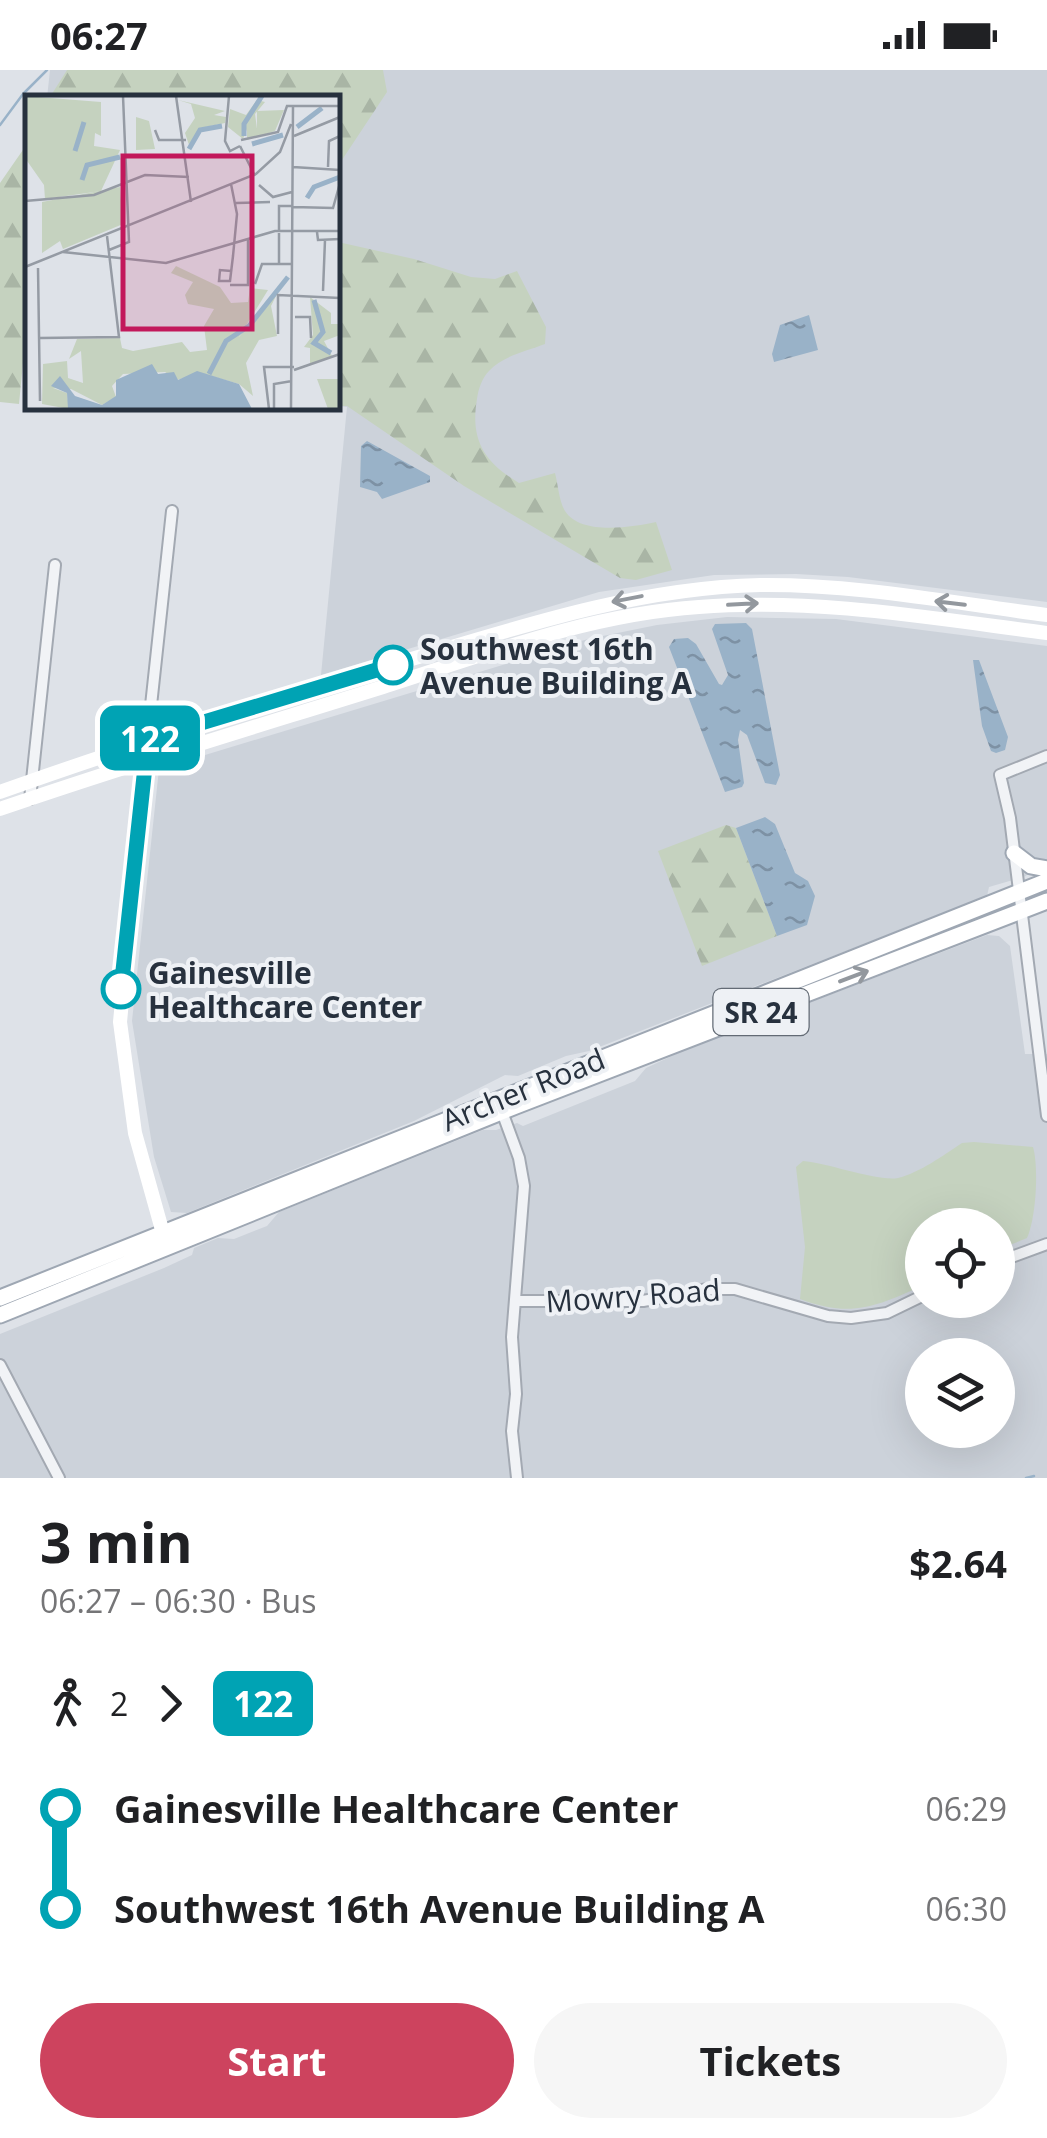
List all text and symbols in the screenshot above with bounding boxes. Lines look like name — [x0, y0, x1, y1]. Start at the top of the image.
text: 06:27 — [50, 9, 148, 61]
inset map — [25, 95, 340, 410]
one-way arrow — [612, 591, 644, 610]
one-way arrow — [935, 593, 967, 612]
one-way arrow — [726, 595, 758, 614]
place label: Southwest 16th Avenue Building A — [420, 628, 692, 703]
marker: Southwest 16th Avenue Building A — [374, 646, 412, 684]
line badge: 122 — [92, 706, 208, 770]
text: 122 — [120, 715, 180, 762]
place label: Gainesville Healthcare Center — [148, 952, 422, 1027]
one-way arrow — [837, 966, 868, 984]
marker: Gainesville Healthcare Center — [102, 970, 140, 1008]
road number: SR 24 — [714, 989, 808, 1035]
street label: Archer Road — [435, 1038, 611, 1140]
map controls — [905, 1208, 1015, 1448]
button: locate — [905, 1208, 1015, 1318]
street label: Mowry Road — [544, 1268, 722, 1322]
button: layers — [905, 1338, 1015, 1448]
text: 3 min — [40, 1504, 193, 1579]
text: $2.64 — [909, 1537, 1007, 1589]
text: 06:27 – 06:30 · Bus — [40, 1579, 316, 1622]
icon: walk — [40, 1676, 95, 1731]
icon: forward — [143, 1676, 198, 1731]
text: 122 — [233, 1680, 293, 1727]
text: 2 — [110, 1682, 128, 1725]
text: Gainesville Healthcare Center — [114, 1782, 679, 1834]
text: 06:29 — [925, 1787, 1007, 1830]
text: Southwest 16th Avenue Building A — [114, 1882, 764, 1934]
text: 06:30 — [925, 1887, 1007, 1930]
button: Start — [40, 2003, 514, 2118]
button: Tickets — [534, 2003, 1007, 2118]

